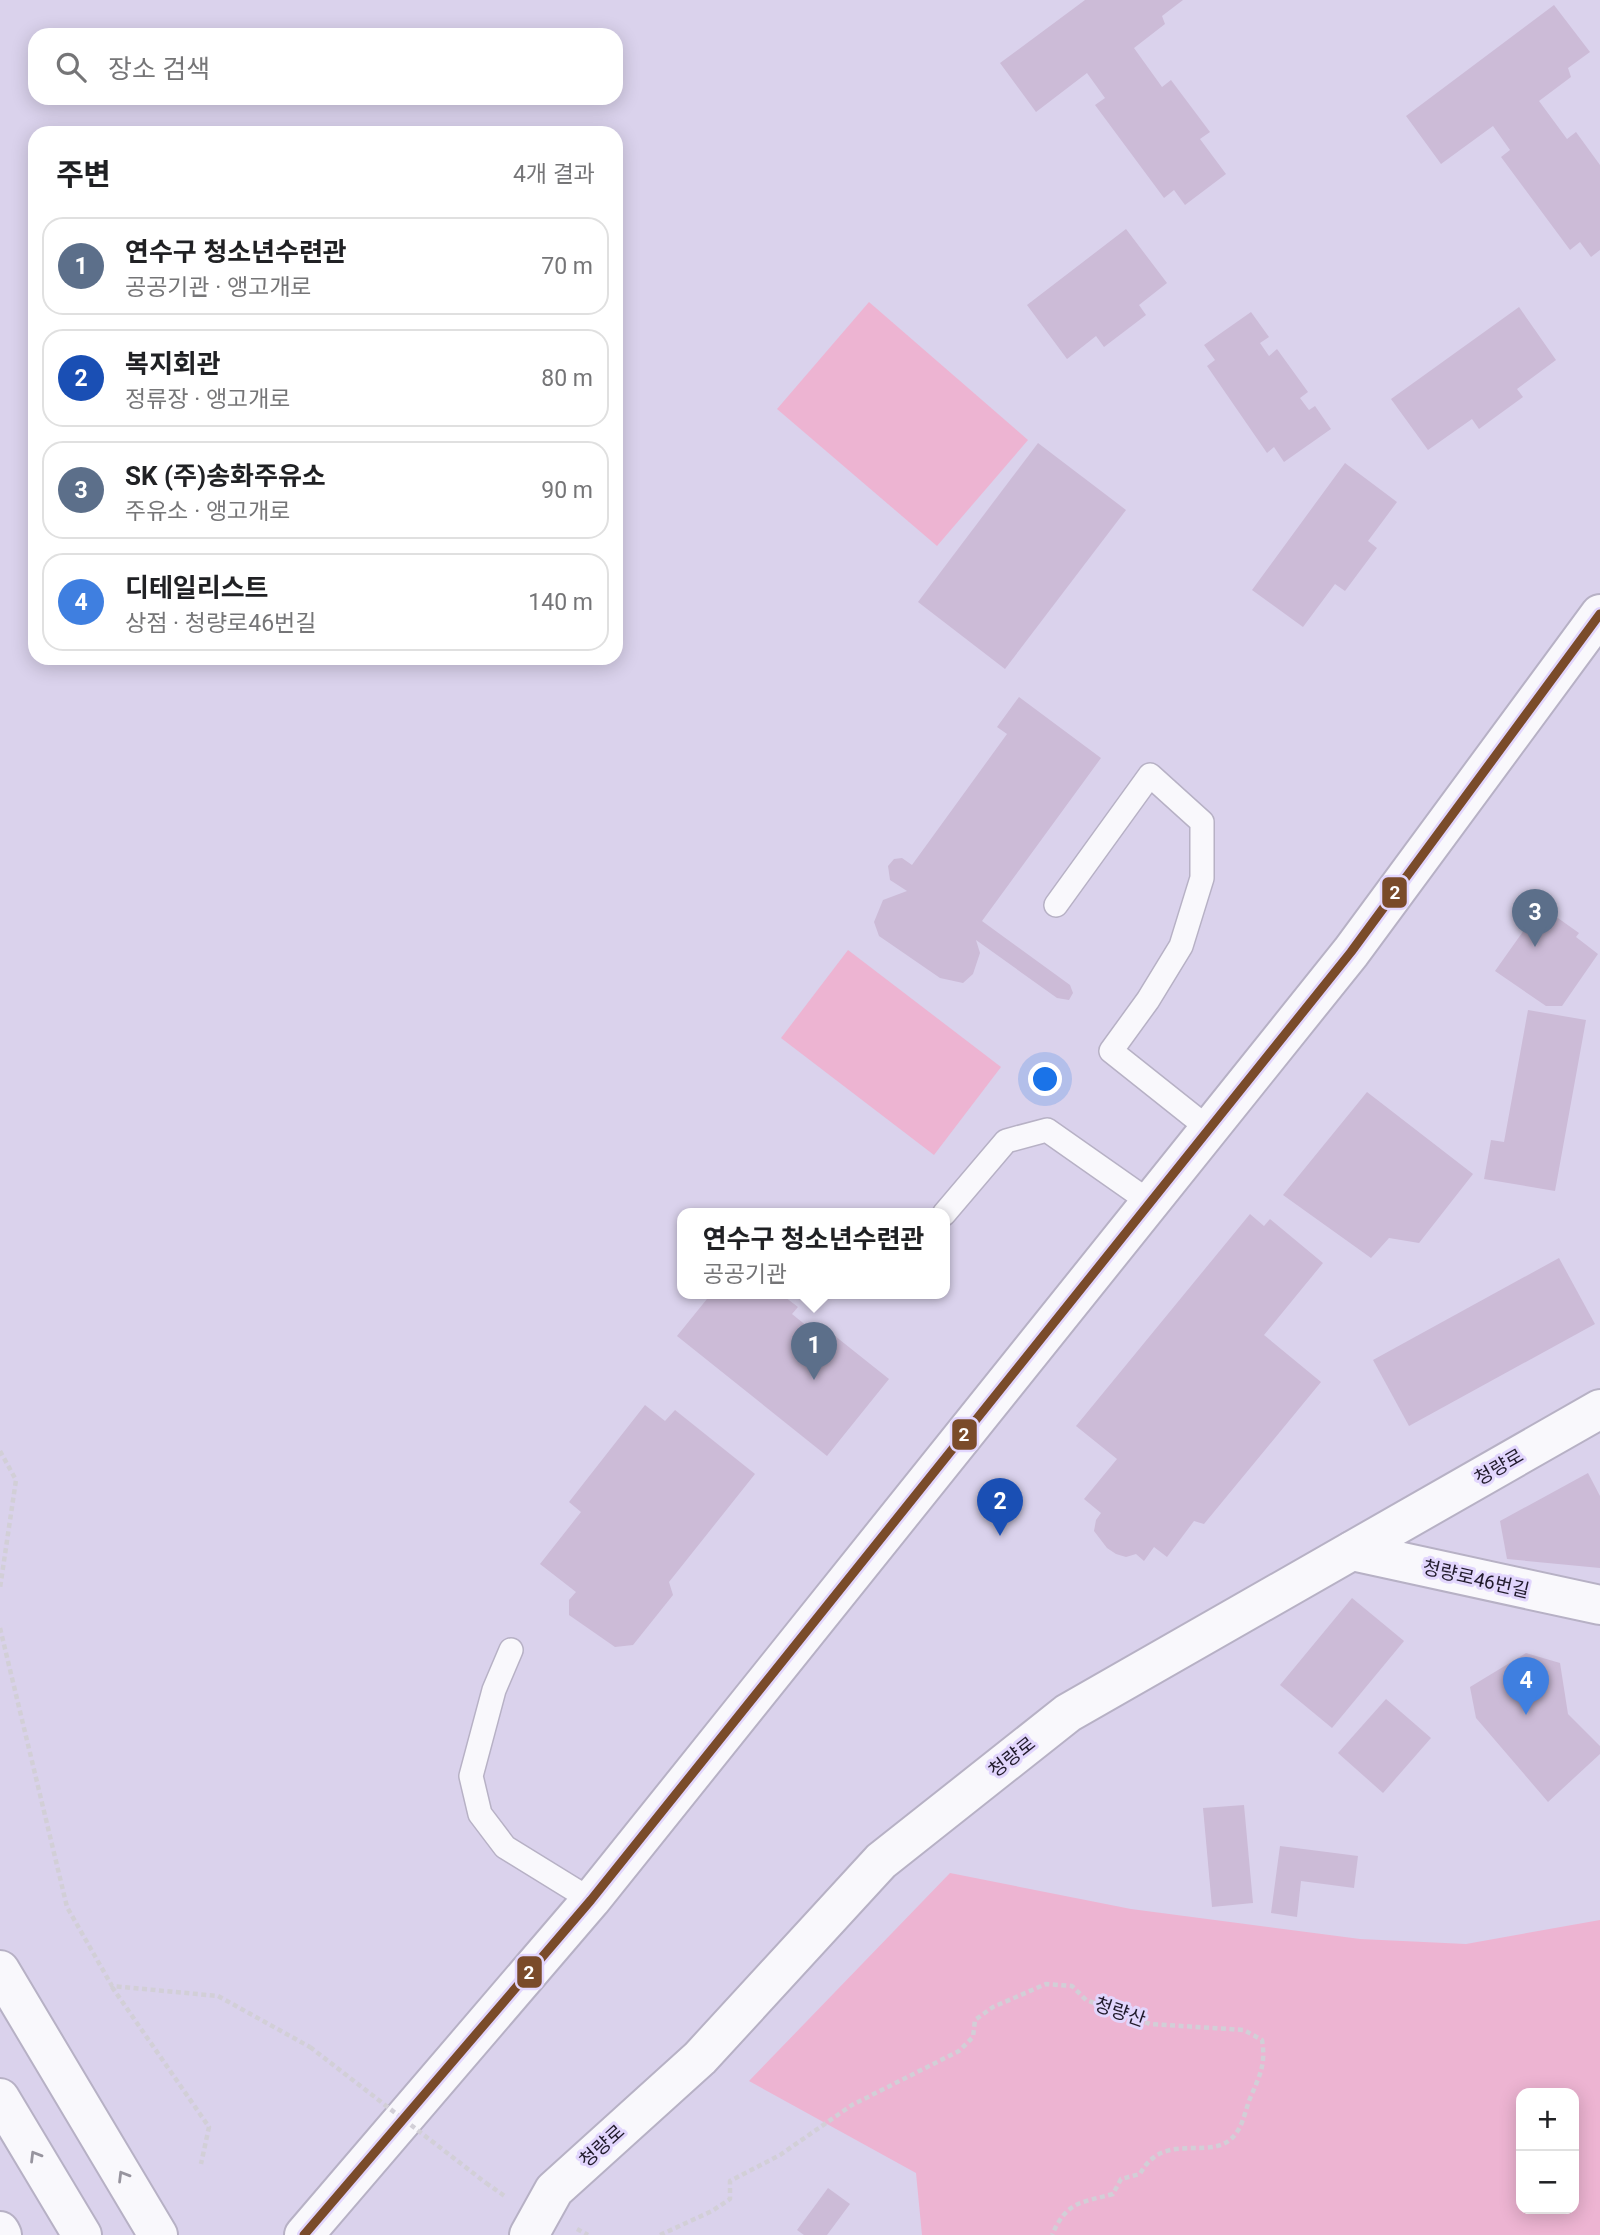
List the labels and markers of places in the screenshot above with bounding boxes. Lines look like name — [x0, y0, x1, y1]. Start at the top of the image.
pin: 3 — [1512, 889, 1558, 947]
pin: 1 — [791, 1322, 837, 1380]
pin: 2 — [977, 1478, 1023, 1536]
pin: 4 — [1503, 1657, 1549, 1715]

